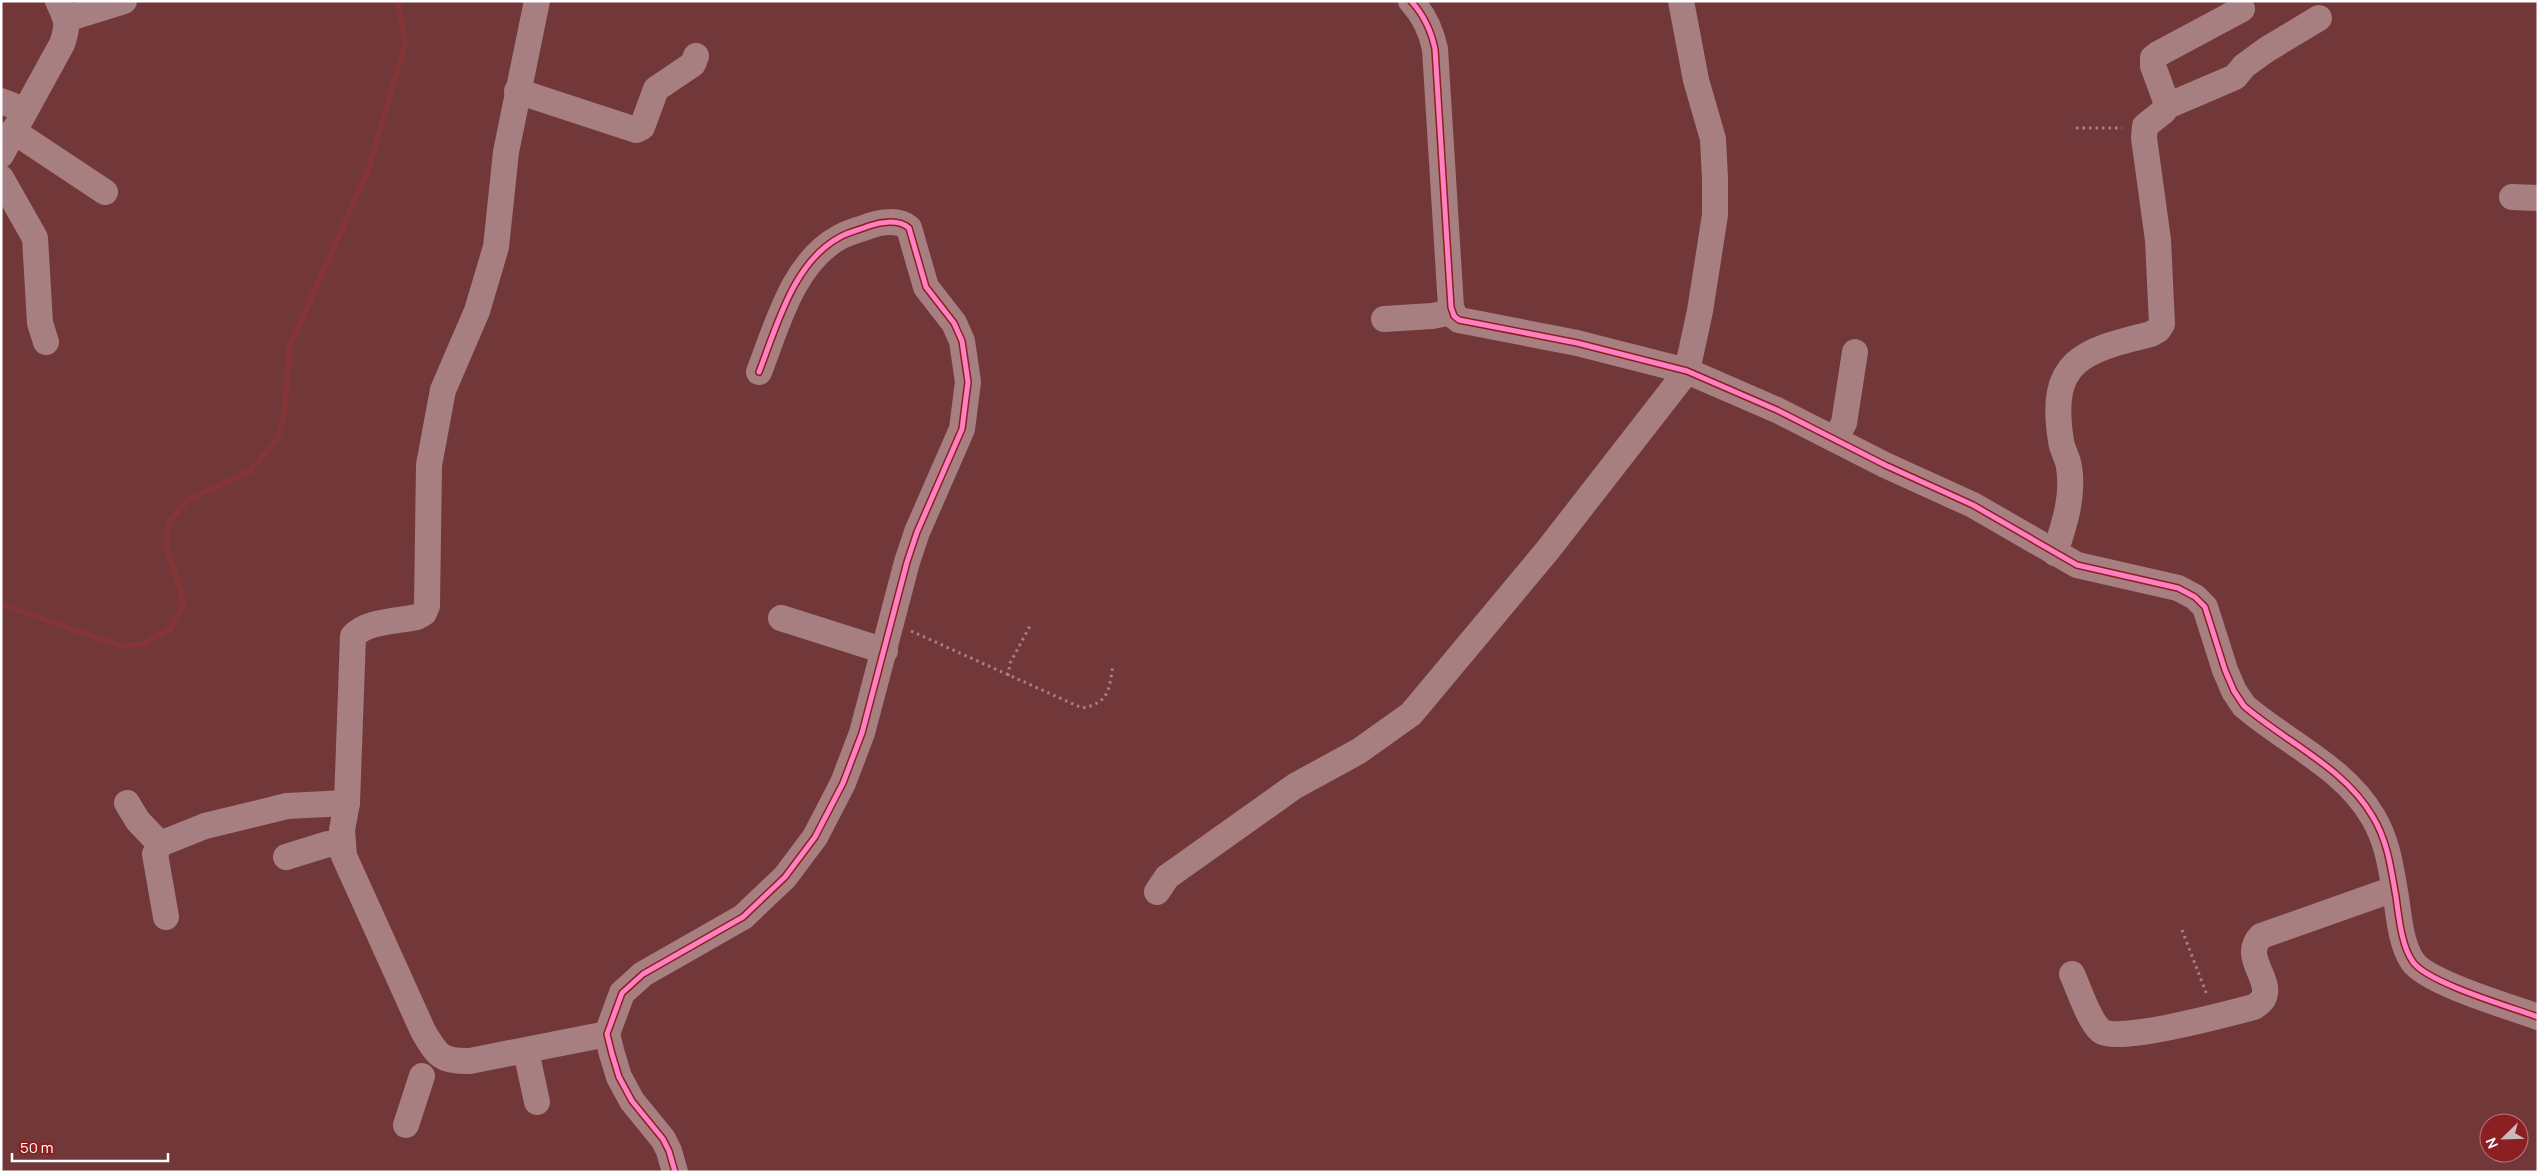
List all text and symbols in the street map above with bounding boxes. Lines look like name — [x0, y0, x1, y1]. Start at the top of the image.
north arrow — [2479, 1113, 2529, 1163]
scale bar — [12, 1130, 169, 1162]
text: N — [2481, 1135, 2502, 1152]
text: 50 m — [20, 1137, 54, 1158]

